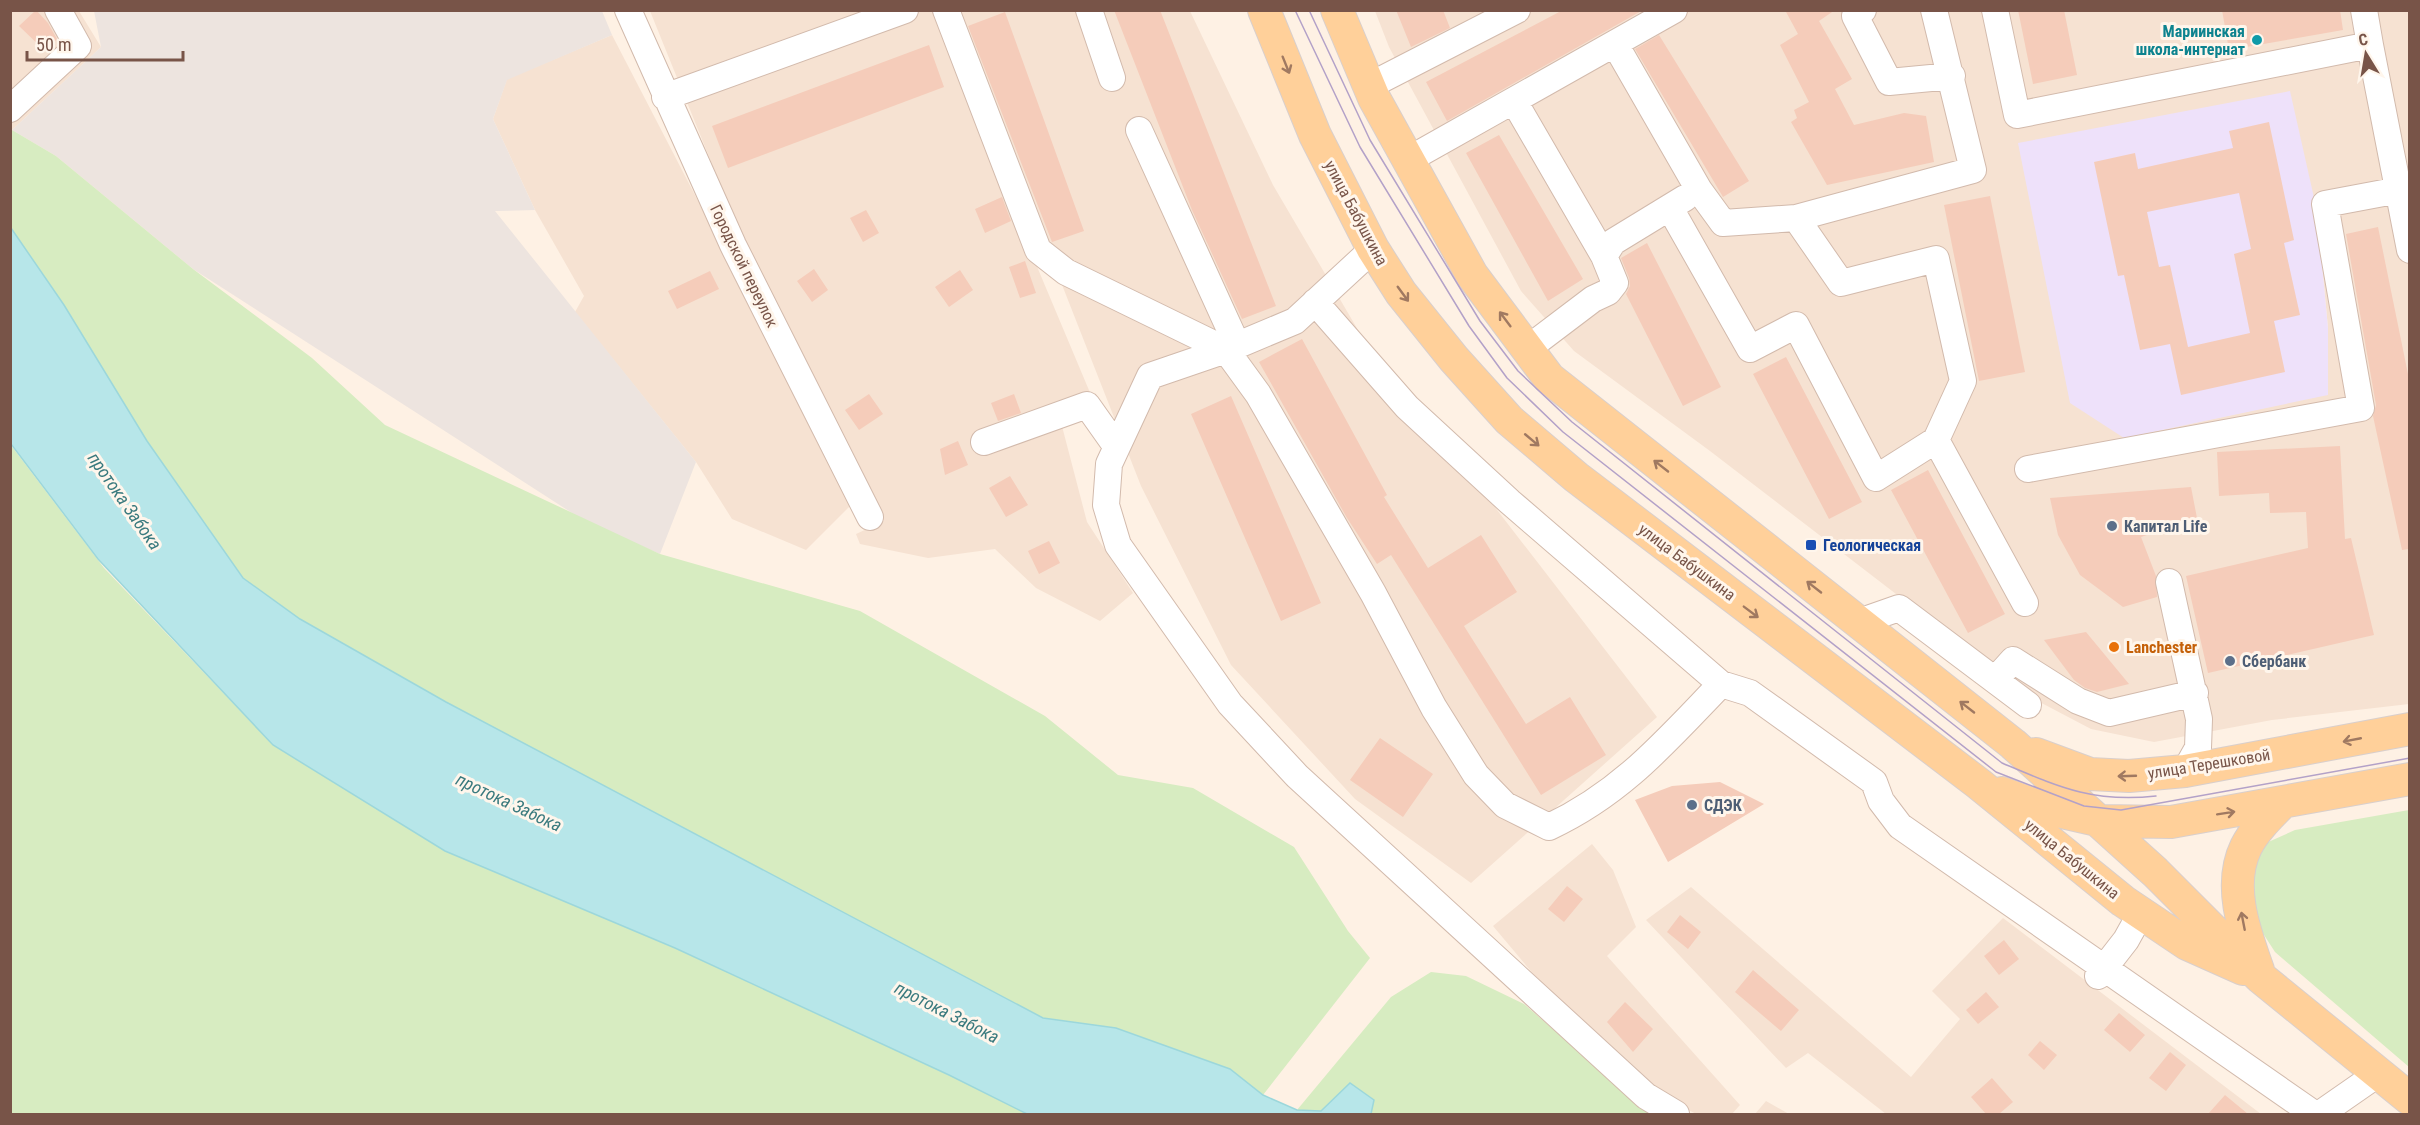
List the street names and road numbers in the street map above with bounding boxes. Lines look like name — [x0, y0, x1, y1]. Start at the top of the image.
street label: улица Бабушкина — [1320, 157, 1392, 269]
street label: Городской переулок — [706, 202, 782, 331]
street label: улица Бабушкина — [1635, 519, 1739, 605]
street label: улица Терешковой — [2146, 745, 2272, 783]
street label: улица Бабушкина — [2021, 815, 2123, 903]

